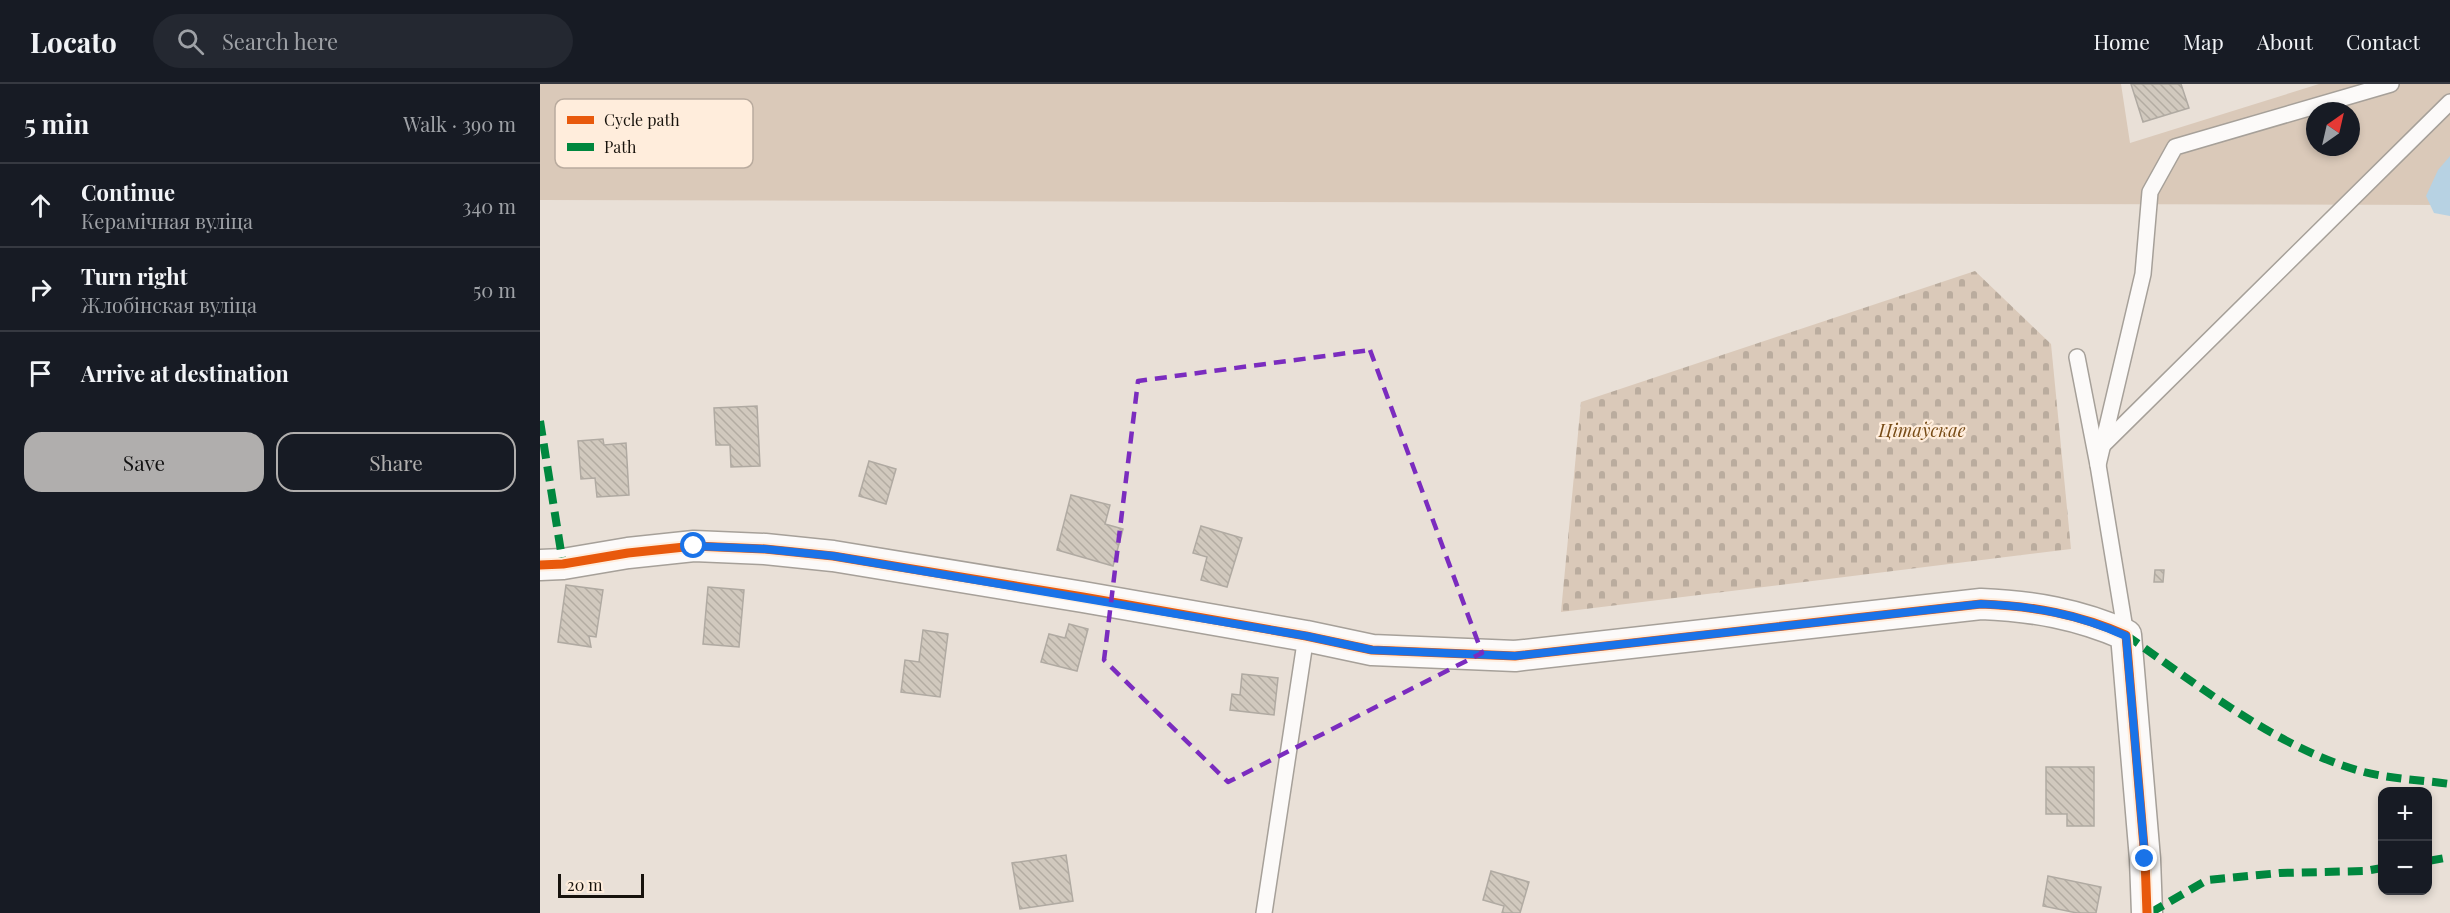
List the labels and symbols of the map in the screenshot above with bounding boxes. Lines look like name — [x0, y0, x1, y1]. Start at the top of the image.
legend — [555, 99, 753, 168]
north arrow — [2306, 102, 2360, 156]
text: Cycle path — [604, 109, 680, 130]
text: Path — [604, 136, 637, 157]
park label: Цітаўскае — [1877, 418, 1966, 442]
route start — [680, 532, 706, 558]
route end — [2131, 845, 2157, 871]
scale bar — [558, 871, 644, 898]

